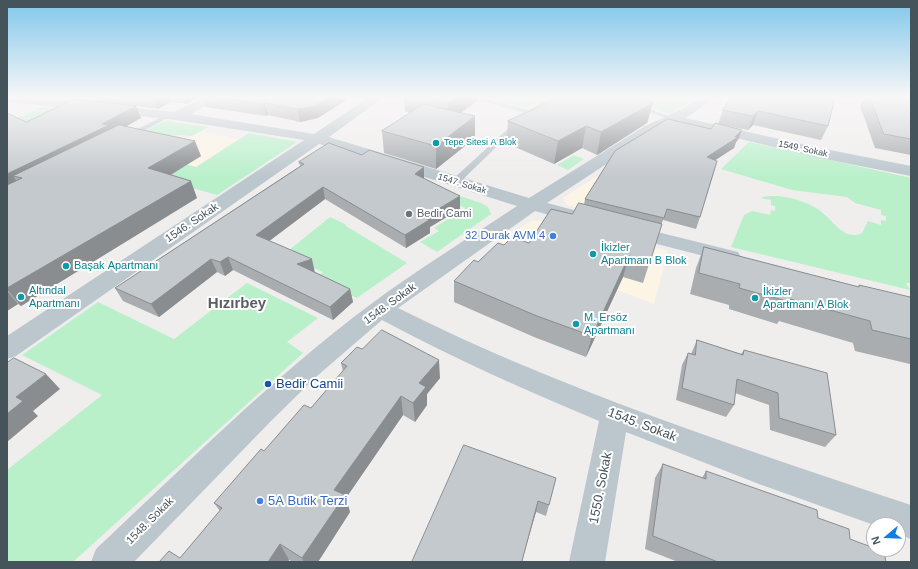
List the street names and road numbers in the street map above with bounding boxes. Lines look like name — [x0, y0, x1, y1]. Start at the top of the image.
street label: 1549. Sokak — [777, 139, 829, 159]
street label: 1547. Sokak — [436, 172, 488, 196]
street label: 1546. Sokak — [163, 200, 221, 246]
street label: 1548. Sokak — [361, 281, 419, 327]
street label: 1545. Sokak — [605, 405, 679, 445]
street label: 1550. Sokak — [586, 451, 616, 525]
street label: 1548. Sokak — [124, 495, 176, 547]

